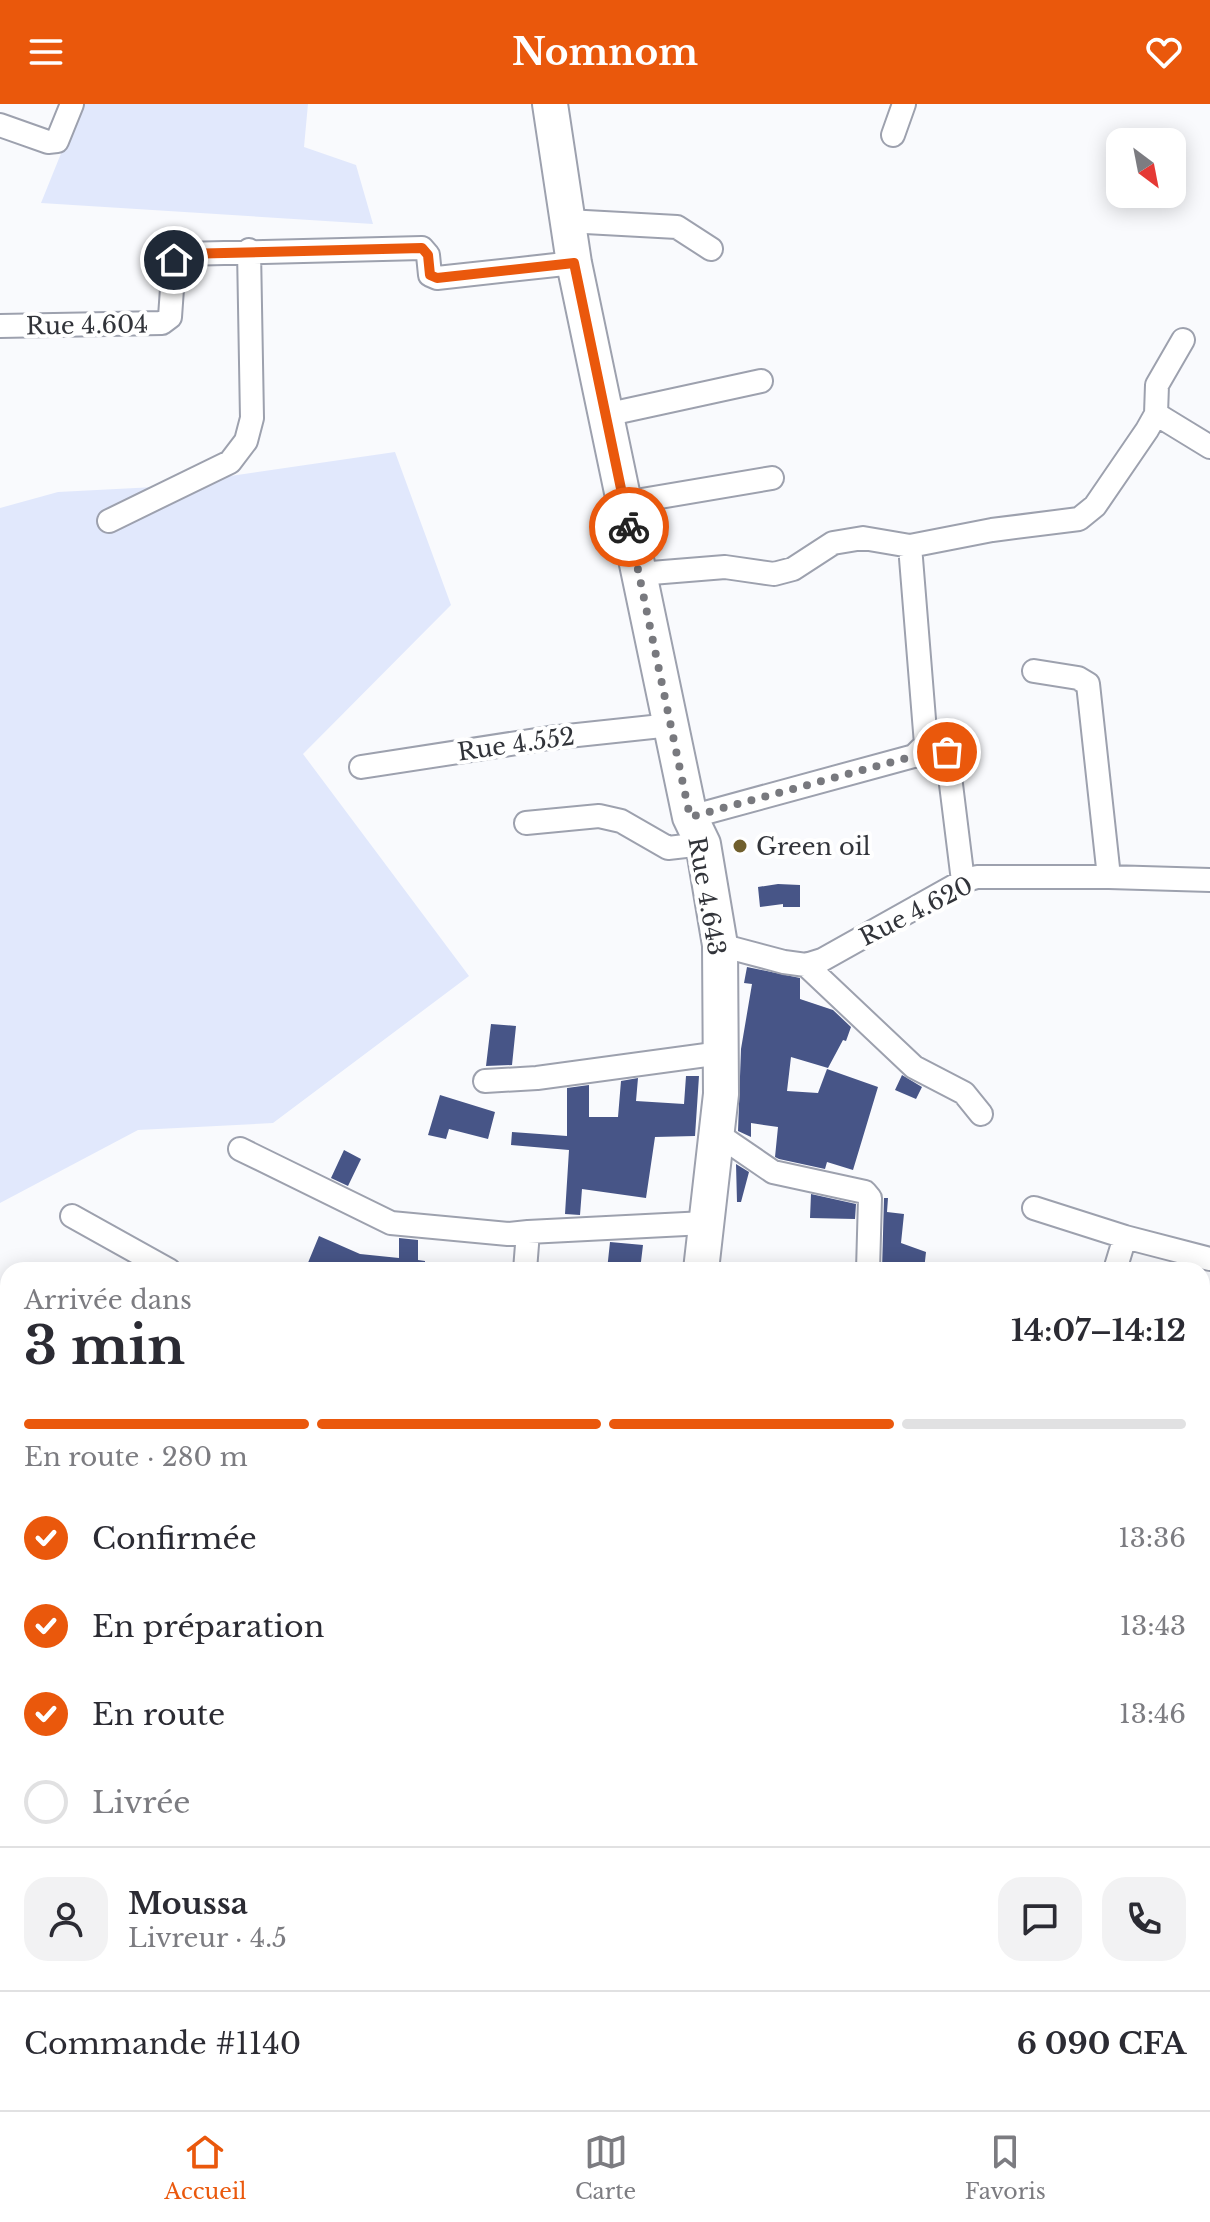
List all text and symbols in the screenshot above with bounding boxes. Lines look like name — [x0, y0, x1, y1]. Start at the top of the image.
icon: menu — [24, 30, 68, 74]
text: Nomnom — [512, 30, 698, 75]
icon: heart — [1142, 30, 1186, 74]
north arrow — [1106, 128, 1186, 208]
map controls — [1106, 128, 1186, 208]
pin — [140, 226, 208, 294]
icon: home — [152, 238, 196, 282]
street label: Rue 4.604 — [26, 309, 148, 341]
courier — [589, 487, 669, 567]
icon: bike — [607, 505, 651, 549]
pin — [913, 718, 981, 786]
street label: Rue 4.552 — [456, 721, 576, 767]
icon: bag — [925, 730, 969, 774]
place label: Green oil — [756, 832, 871, 861]
street label: Rue 4.643 — [682, 834, 732, 958]
marker: Green oil — [731, 837, 749, 855]
street label: Rue 4.620 — [855, 870, 977, 952]
text: Arrivée dans — [24, 1284, 192, 1316]
text: 14:07–14:12 — [1011, 1312, 1186, 1349]
text: 3 min — [24, 1314, 185, 1378]
text: En route · 280 m — [24, 1441, 248, 1473]
icon: check — [24, 1516, 68, 1560]
text: Confirmée — [92, 1520, 257, 1557]
text: 13:36 — [1118, 1522, 1186, 1554]
icon: check — [24, 1604, 68, 1648]
text: En préparation — [92, 1608, 324, 1645]
text: 13:43 — [1120, 1610, 1186, 1642]
icon: check — [24, 1692, 68, 1736]
text: En route — [92, 1696, 225, 1733]
text: 13:46 — [1119, 1698, 1186, 1730]
text: Livrée — [92, 1784, 191, 1821]
button: person — [24, 1877, 108, 1961]
button: chat — [998, 1877, 1082, 1961]
button: phone — [1102, 1877, 1186, 1961]
text: Moussa — [128, 1885, 248, 1922]
text: Livreur · 4.5 — [128, 1922, 287, 1954]
text: Commande #1140 — [24, 2025, 301, 2062]
text: 6 090 CFA — [1017, 2025, 1186, 2062]
tab: Accueil — [164, 2130, 246, 2205]
tab: Carte — [575, 2130, 636, 2205]
tab: Favoris — [965, 2130, 1046, 2205]

